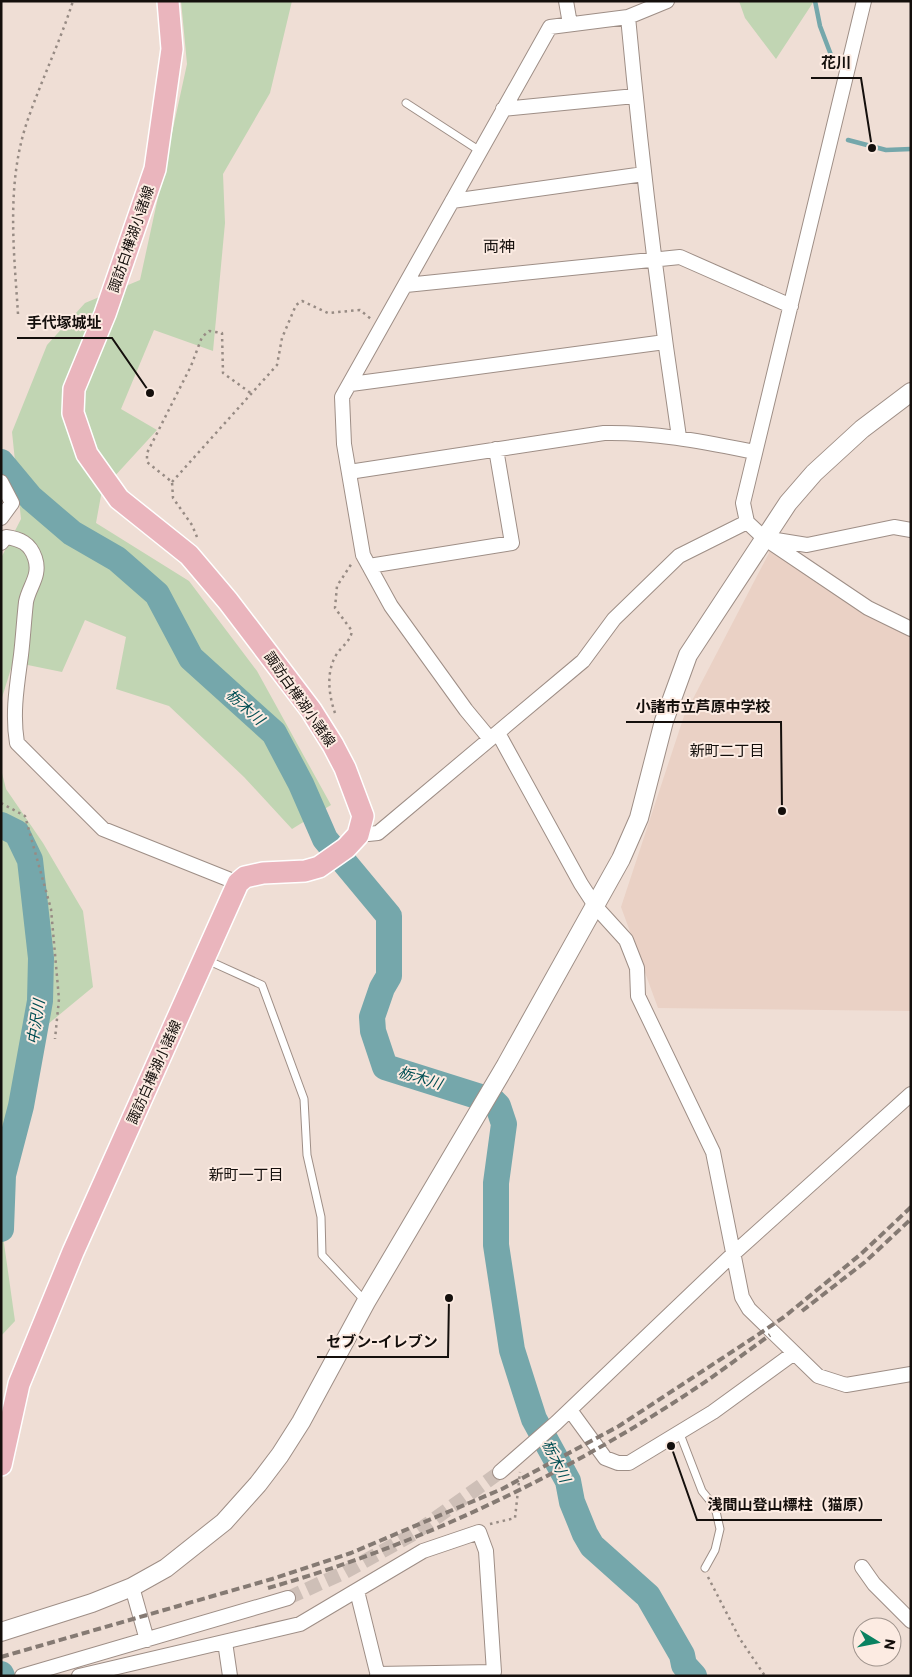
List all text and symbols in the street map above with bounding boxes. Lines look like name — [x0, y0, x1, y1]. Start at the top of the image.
callout: 花川 — [811, 48, 861, 78]
text: 花川 — [821, 53, 851, 71]
street label: 諏訪白樺湖小諸線 — [104, 183, 157, 295]
district label: 両神 — [483, 236, 515, 255]
callout: 手代塚城址 — [17, 308, 112, 338]
text: 手代塚城址 — [26, 313, 102, 331]
street label: 諏訪白樺湖小諸線 — [261, 648, 339, 749]
water label: 栃木川 — [223, 685, 270, 729]
callout: 小諸市立芦原中学校 — [626, 692, 781, 722]
text: 小諸市立芦原中学校 — [635, 697, 771, 715]
district label: 新町二丁目 — [689, 741, 765, 759]
water label: 中沢川 — [23, 996, 48, 1045]
street label: 諏訪白樺湖小諸線 — [123, 1017, 184, 1126]
water label: 栃木川 — [396, 1062, 446, 1093]
district label: 新町一丁目 — [208, 1165, 284, 1183]
callout: セブン-イレブン — [317, 1327, 448, 1357]
text: セブン-イレブン — [326, 1332, 438, 1350]
water label: 栃木川 — [539, 1436, 576, 1487]
callout: 浅間山登山標柱（猫原） — [697, 1490, 882, 1520]
text: 浅間山登山標柱（猫原） — [707, 1495, 873, 1513]
north arrow — [852, 1617, 902, 1667]
text: N — [881, 1638, 900, 1651]

